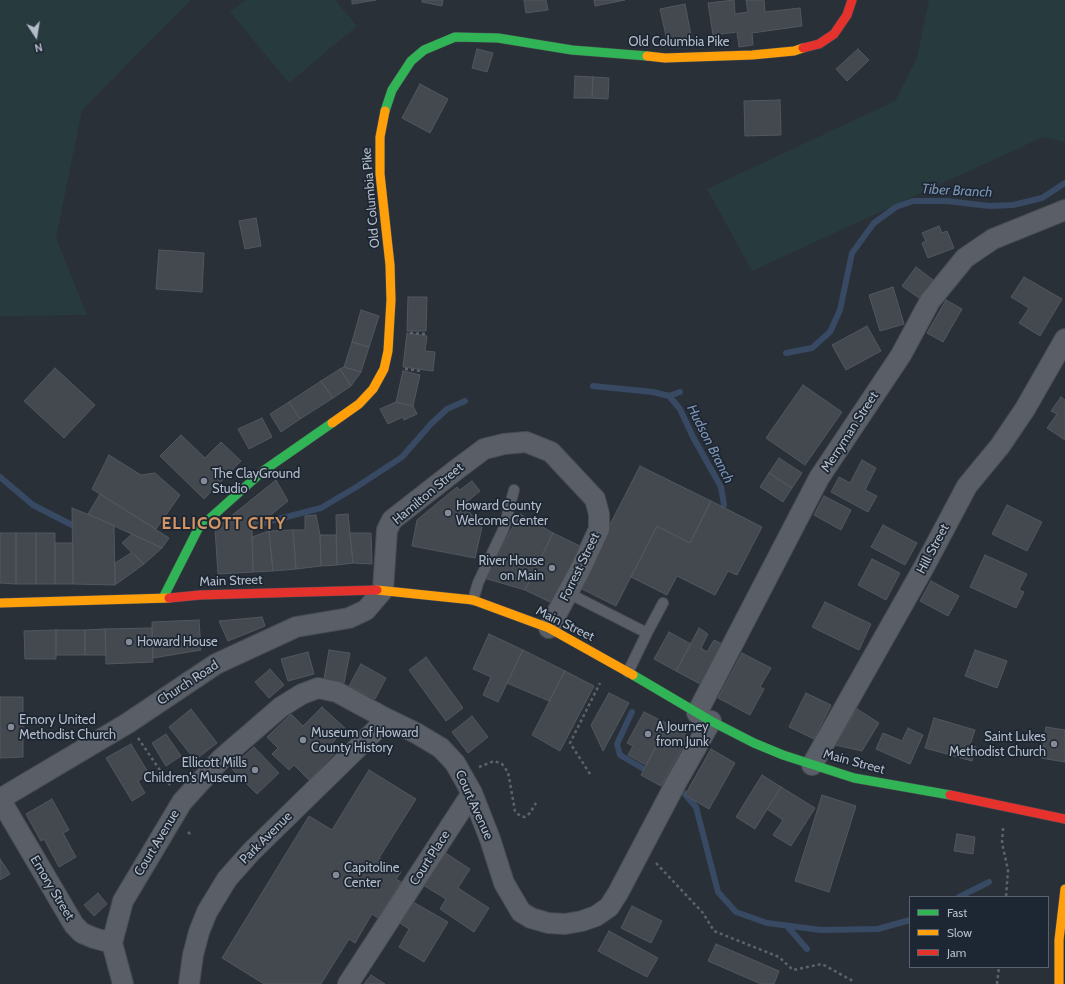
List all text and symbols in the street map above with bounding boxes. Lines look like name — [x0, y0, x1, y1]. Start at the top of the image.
north arrow — [16, 16, 56, 56]
street label: Old Columbia Pike — [629, 34, 729, 50]
text: N — [33, 40, 44, 55]
street label: Old Columbia Pike — [359, 147, 383, 249]
water label: Tiber Branch — [921, 181, 993, 201]
street label: Merryman Street — [818, 389, 882, 475]
water label: Hudson Branch — [683, 402, 737, 486]
street label: Hamilton Street — [389, 460, 467, 528]
place label: The ClayGround Studio — [212, 466, 300, 497]
marker: The ClayGround Studio — [199, 476, 209, 486]
place label: Howard County Welcome Center — [456, 498, 548, 529]
marker: Howard County Welcome Center — [443, 508, 453, 518]
district label: ELLICOTT CITY — [162, 514, 286, 534]
street label: Hill Street — [913, 521, 953, 577]
street label: Forrest Street — [557, 530, 603, 604]
place label: River House on Main — [479, 553, 544, 584]
marker: River House on Main — [547, 563, 557, 573]
street label: Main Street — [199, 572, 263, 590]
street label: Main Street — [533, 603, 597, 645]
place label: Howard House — [137, 634, 218, 650]
marker: Howard House — [124, 637, 134, 647]
street label: Church Road — [154, 657, 222, 709]
place label: Emory United Methodist Church — [19, 712, 116, 743]
place label: A Journey from Junk — [656, 719, 709, 750]
marker: Emory United Methodist Church — [6, 722, 16, 732]
place label: Museum of Howard County History — [311, 725, 419, 756]
marker: A Journey from Junk — [643, 729, 653, 739]
place label: Saint Lukes Methodist Church — [949, 729, 1046, 760]
marker: Museum of Howard County History — [298, 735, 308, 745]
marker: Saint Lukes Methodist Church — [1049, 739, 1059, 749]
street label: Main Street — [822, 746, 886, 778]
place label: Ellicott Mills Children's Museum — [143, 755, 247, 786]
marker: Ellicott Mills Children's Museum — [250, 765, 260, 775]
street label: Court Avenue — [452, 768, 496, 842]
street label: Court Avenue — [131, 807, 183, 879]
street label: Park Avenue — [237, 809, 295, 867]
street label: Court Place — [406, 828, 454, 888]
street label: Emory Street — [27, 853, 77, 923]
place label: Capitoline Center — [344, 860, 399, 891]
marker: Capitoline Center — [331, 870, 341, 880]
legend — [909, 896, 1049, 968]
text: Fast — [947, 905, 967, 920]
text: Slow — [947, 925, 972, 940]
text: Jam — [947, 945, 966, 960]

